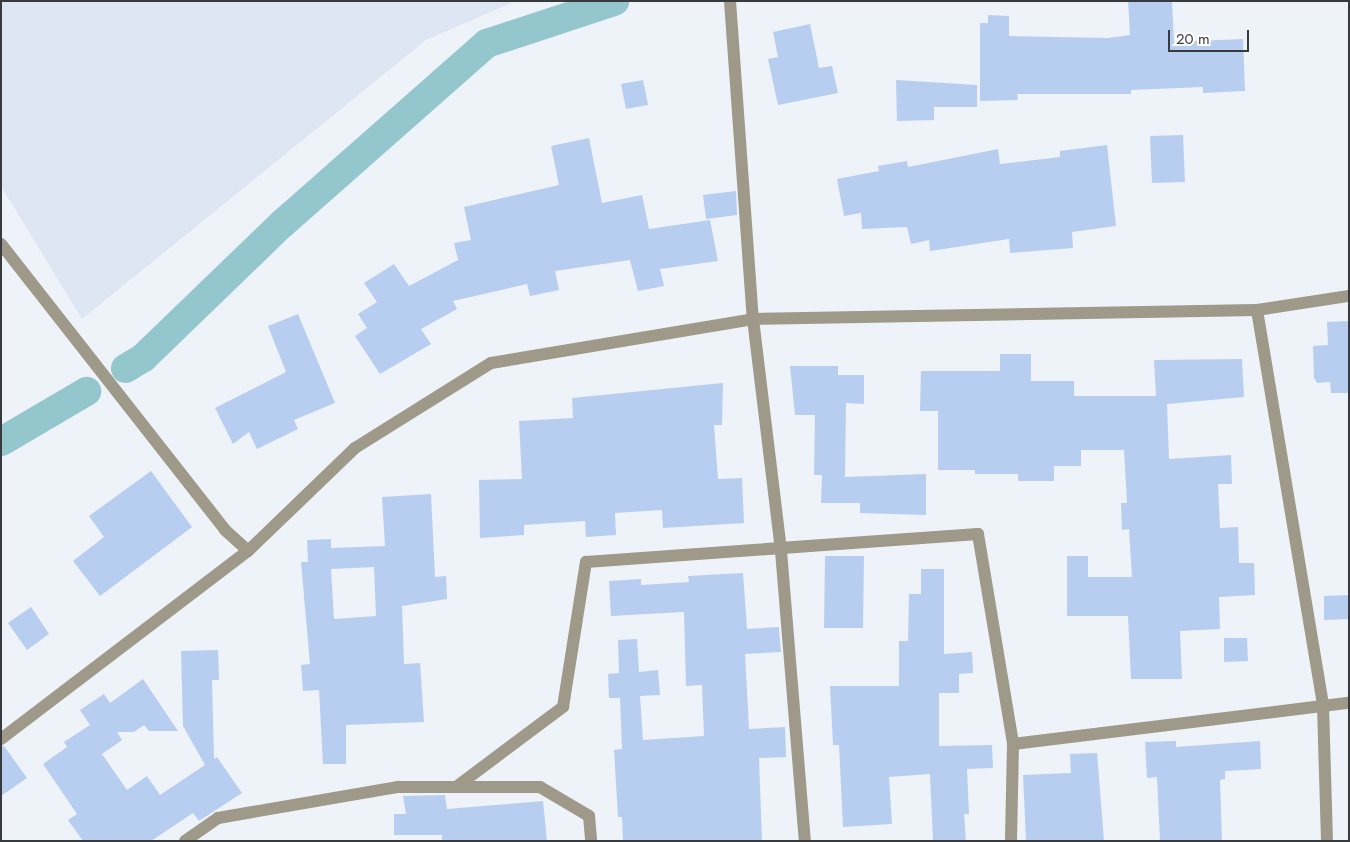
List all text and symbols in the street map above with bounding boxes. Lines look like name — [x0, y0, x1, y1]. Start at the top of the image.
scale bar — [1170, 20, 1251, 52]
text: 20 m — [1176, 28, 1210, 50]

